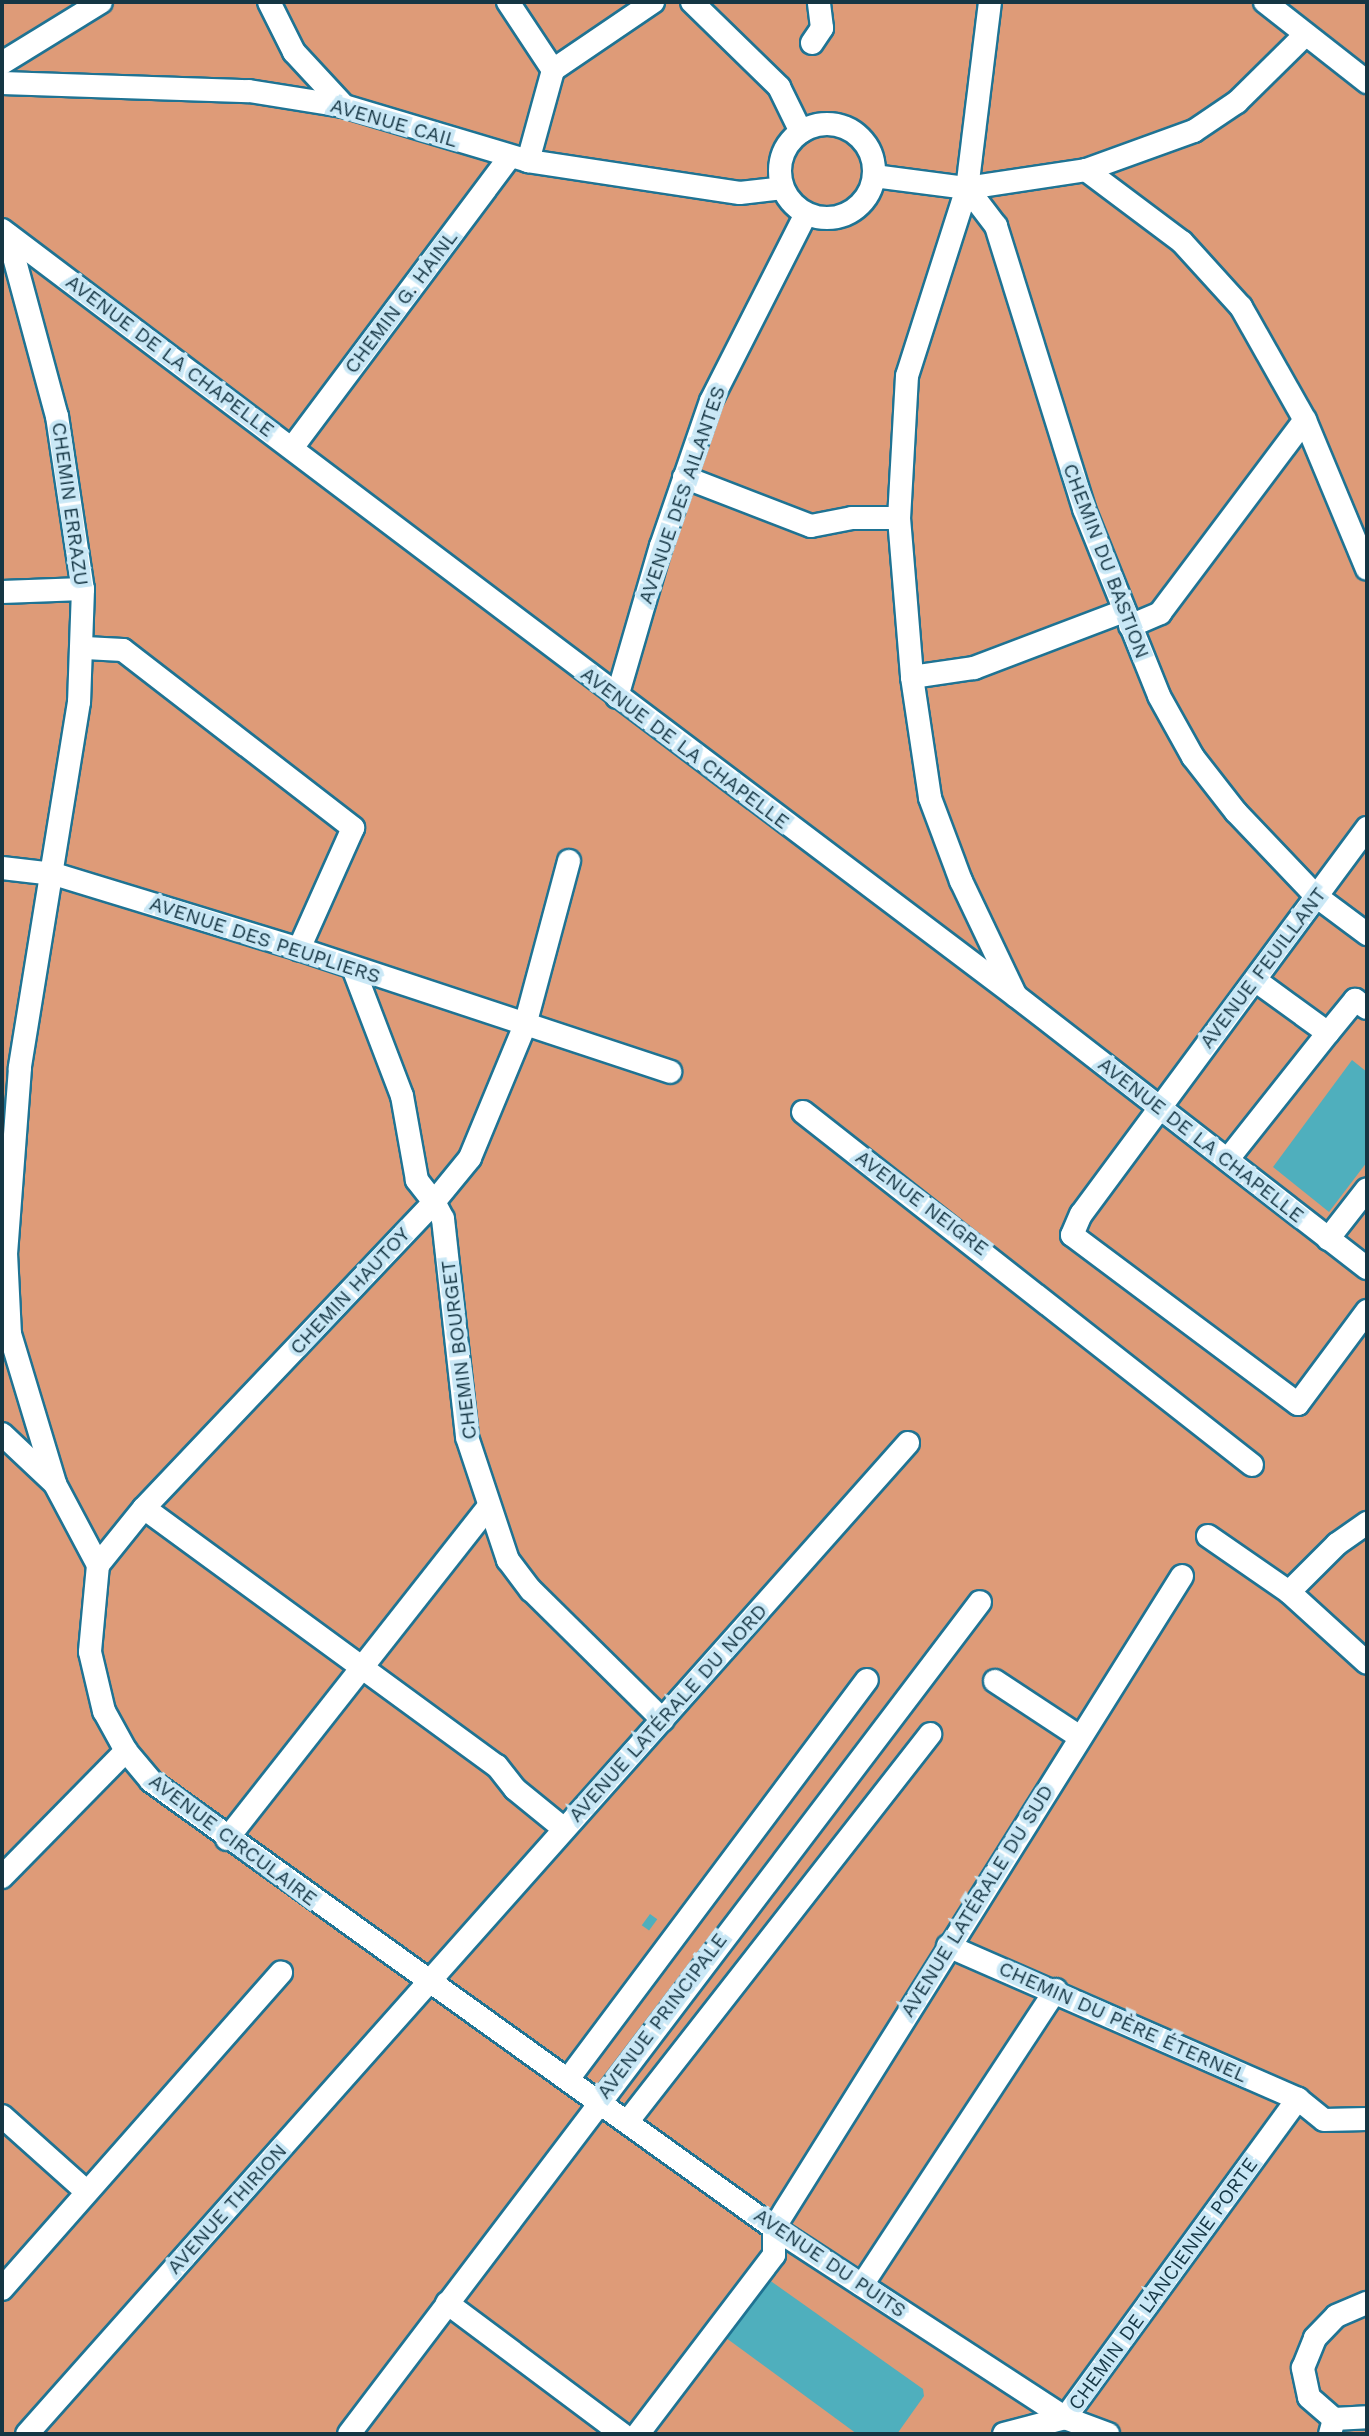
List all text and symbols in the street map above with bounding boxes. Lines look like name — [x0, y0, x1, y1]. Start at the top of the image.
street label: AVENUE CAIL — [328, 93, 460, 153]
street label: CHEMIN G. HAINL — [339, 226, 463, 378]
street label: AVENUE DE LA CHAPELLE — [61, 270, 279, 442]
street label: AVENUE DES AILANTES — [633, 383, 731, 607]
street label: CHEMIN ERRAZU — [47, 421, 93, 587]
street label: CHEMIN DU BASTION — [1058, 460, 1154, 662]
street label: AVENUE DE LA CHAPELLE — [576, 662, 794, 834]
street label: AVENUE FEUILLANT — [1195, 883, 1331, 1053]
street label: AVENUE DES PEUPLIERS — [147, 891, 383, 989]
street label: AVENUE DE LA CHAPELLE — [1093, 1052, 1309, 1228]
street label: AVENUE NEIGRE — [851, 1145, 993, 1261]
street label: CHEMIN HAUTOY — [285, 1223, 415, 1359]
street label: CHEMIN BOURGET — [436, 1259, 482, 1441]
street label: AVENUE LATÉRALE DU NORD — [564, 1599, 772, 1827]
street label: AVENUE CIRCULAIRE — [144, 1769, 322, 1911]
street label: AVENUE LATÉRALE DU SUD — [896, 1781, 1058, 2021]
street label: AVENUE PRINCIPALE — [592, 1928, 732, 2104]
street label: CHEMIN DU PÈRE ÉTERNEL — [995, 1956, 1251, 2088]
street label: AVENUE THIRION — [162, 2139, 292, 2279]
street label: CHEMIN DE L'ANCIENNE PORTE — [1063, 2153, 1263, 2415]
street label: AVENUE DU PUITS — [749, 2203, 911, 2323]

